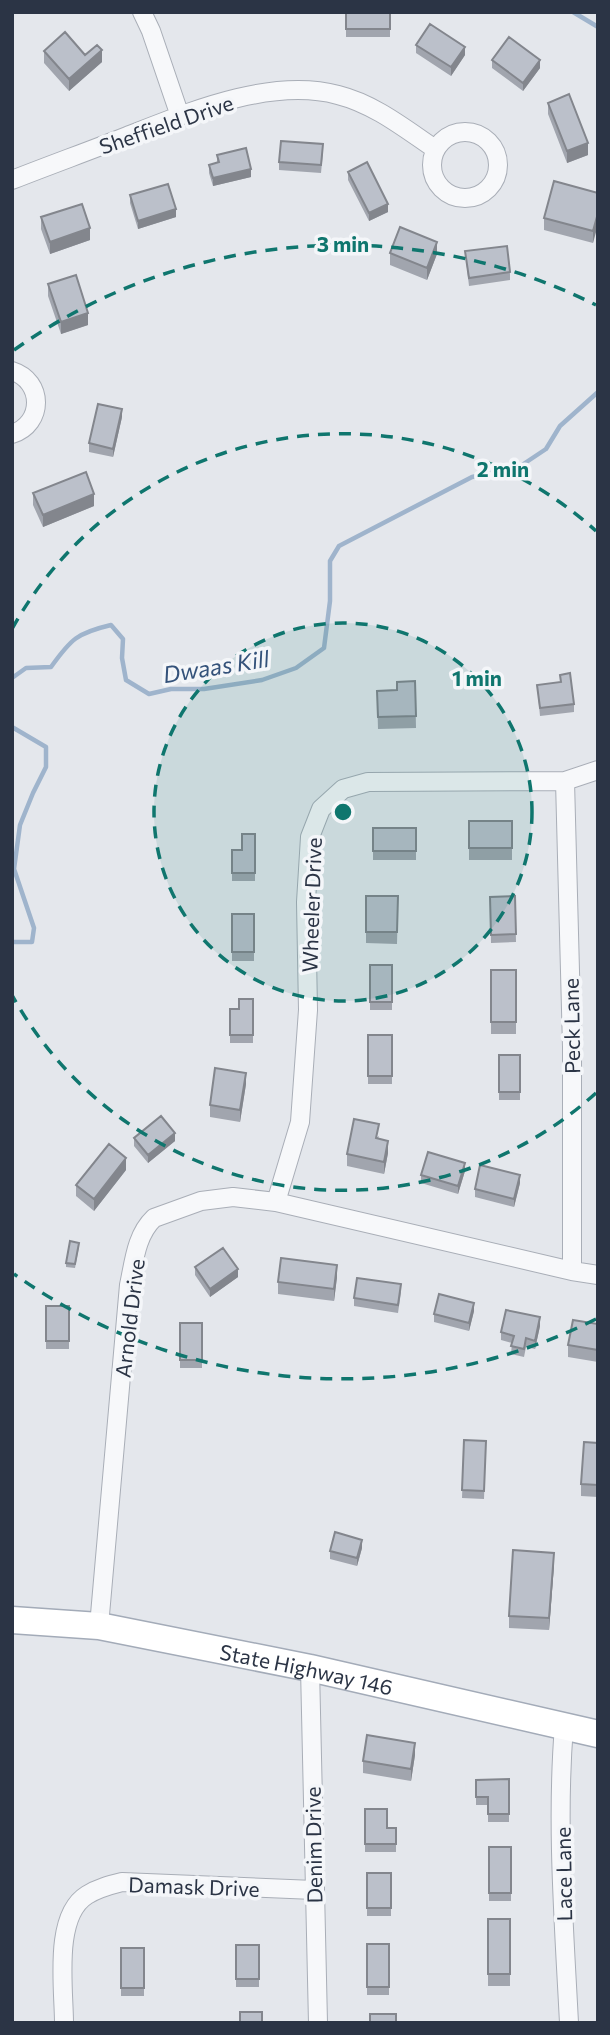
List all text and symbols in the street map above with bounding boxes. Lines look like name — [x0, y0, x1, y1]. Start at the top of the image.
street label: Sheffield Drive — [96, 89, 236, 159]
text: 3 min — [317, 231, 369, 256]
text: 2 min — [477, 456, 529, 481]
water label: Dwaas Kill — [161, 644, 272, 688]
text: 1 min — [452, 665, 502, 690]
centre of rings — [331, 800, 355, 824]
street label: Wheeler Drive — [296, 837, 326, 973]
street label: Peck Lane — [558, 978, 584, 1074]
street label: Arnold Drive — [109, 1257, 149, 1379]
street label: State Highway 146 — [218, 1638, 395, 1699]
street label: Denim Drive — [299, 1786, 327, 1904]
street label: Lace Lane — [550, 1826, 576, 1922]
street label: Damask Drive — [128, 1871, 260, 1901]

